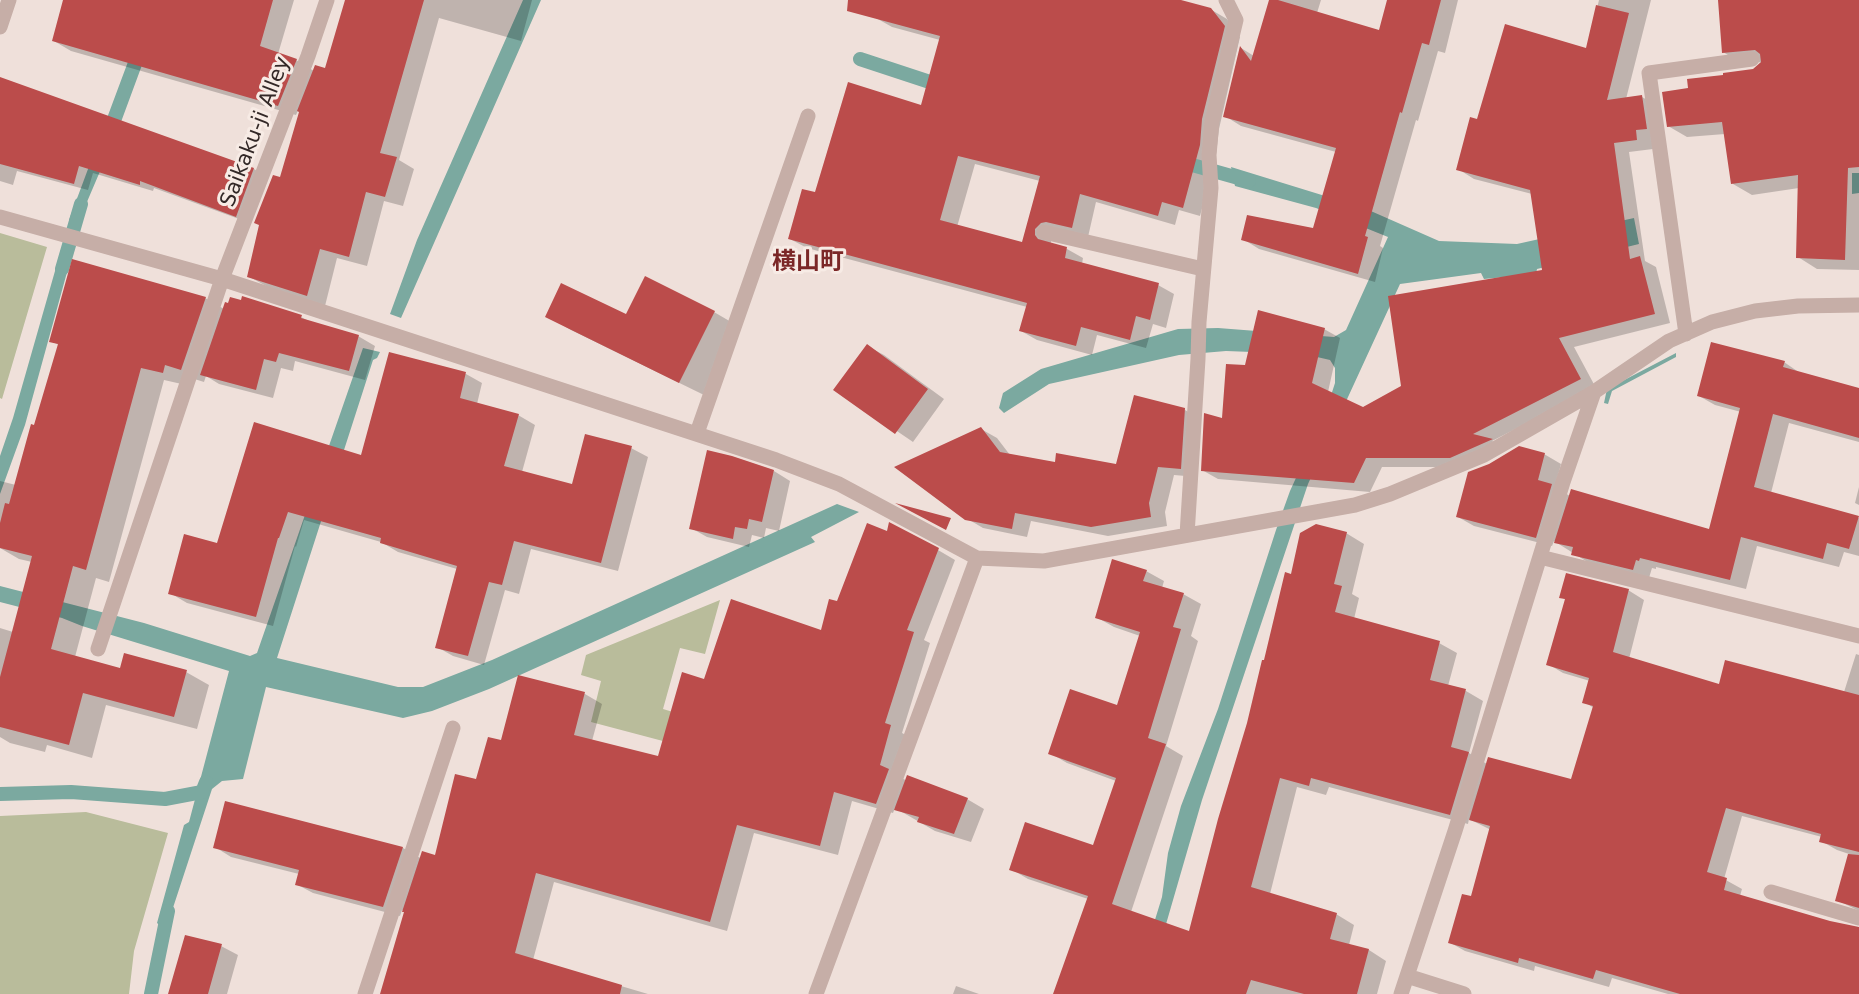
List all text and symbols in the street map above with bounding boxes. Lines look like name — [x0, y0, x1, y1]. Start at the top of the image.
street label: Saikaku-ji Alley — [216, 53, 296, 211]
district label: 横山町 — [772, 249, 844, 277]

